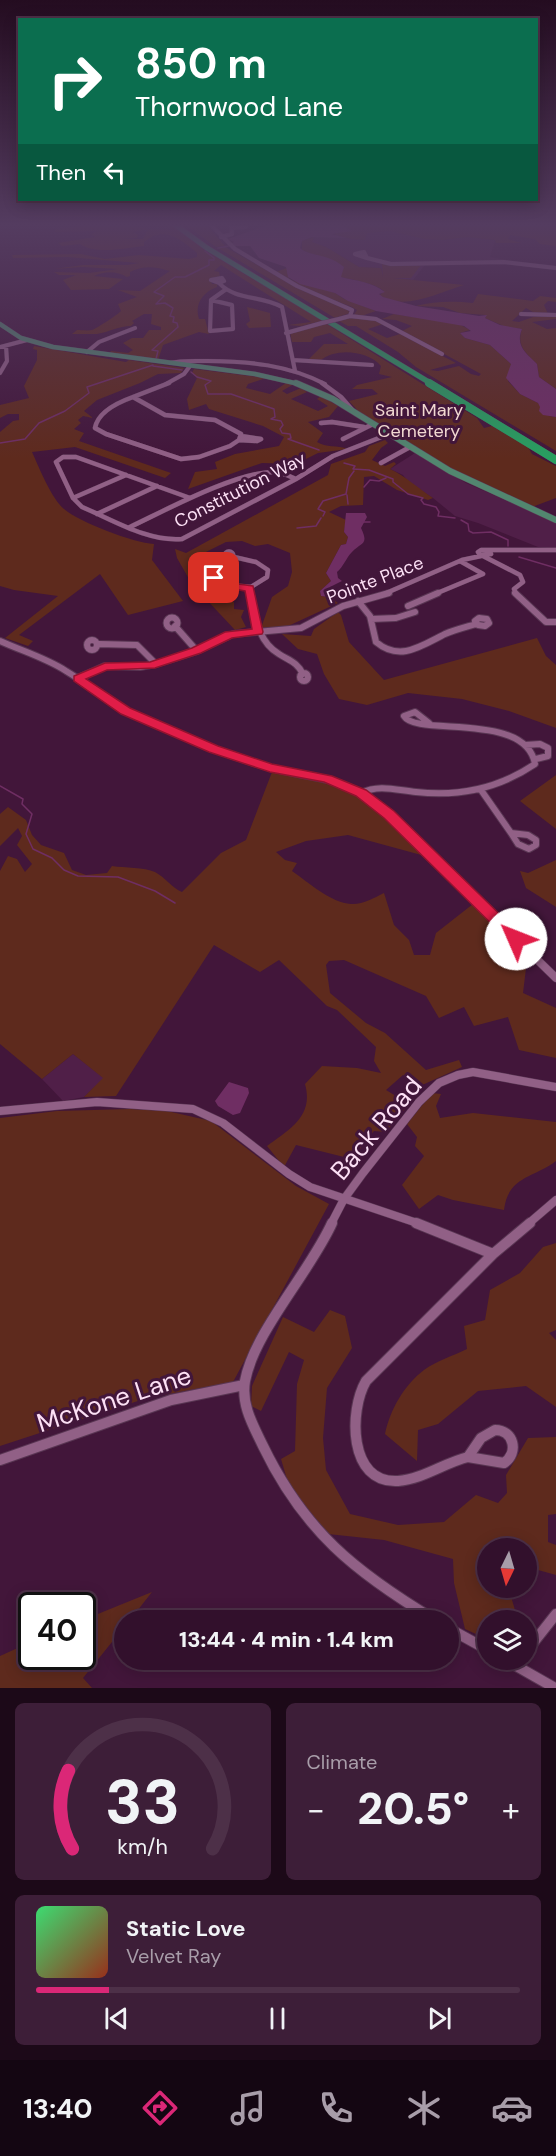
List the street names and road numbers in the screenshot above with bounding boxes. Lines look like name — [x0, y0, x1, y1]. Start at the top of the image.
street label: Constitution Way — [170, 446, 310, 534]
street label: Pointe Place — [323, 551, 427, 609]
street label: Back Road — [323, 1069, 429, 1187]
street label: McKone Lane — [32, 1358, 196, 1440]

